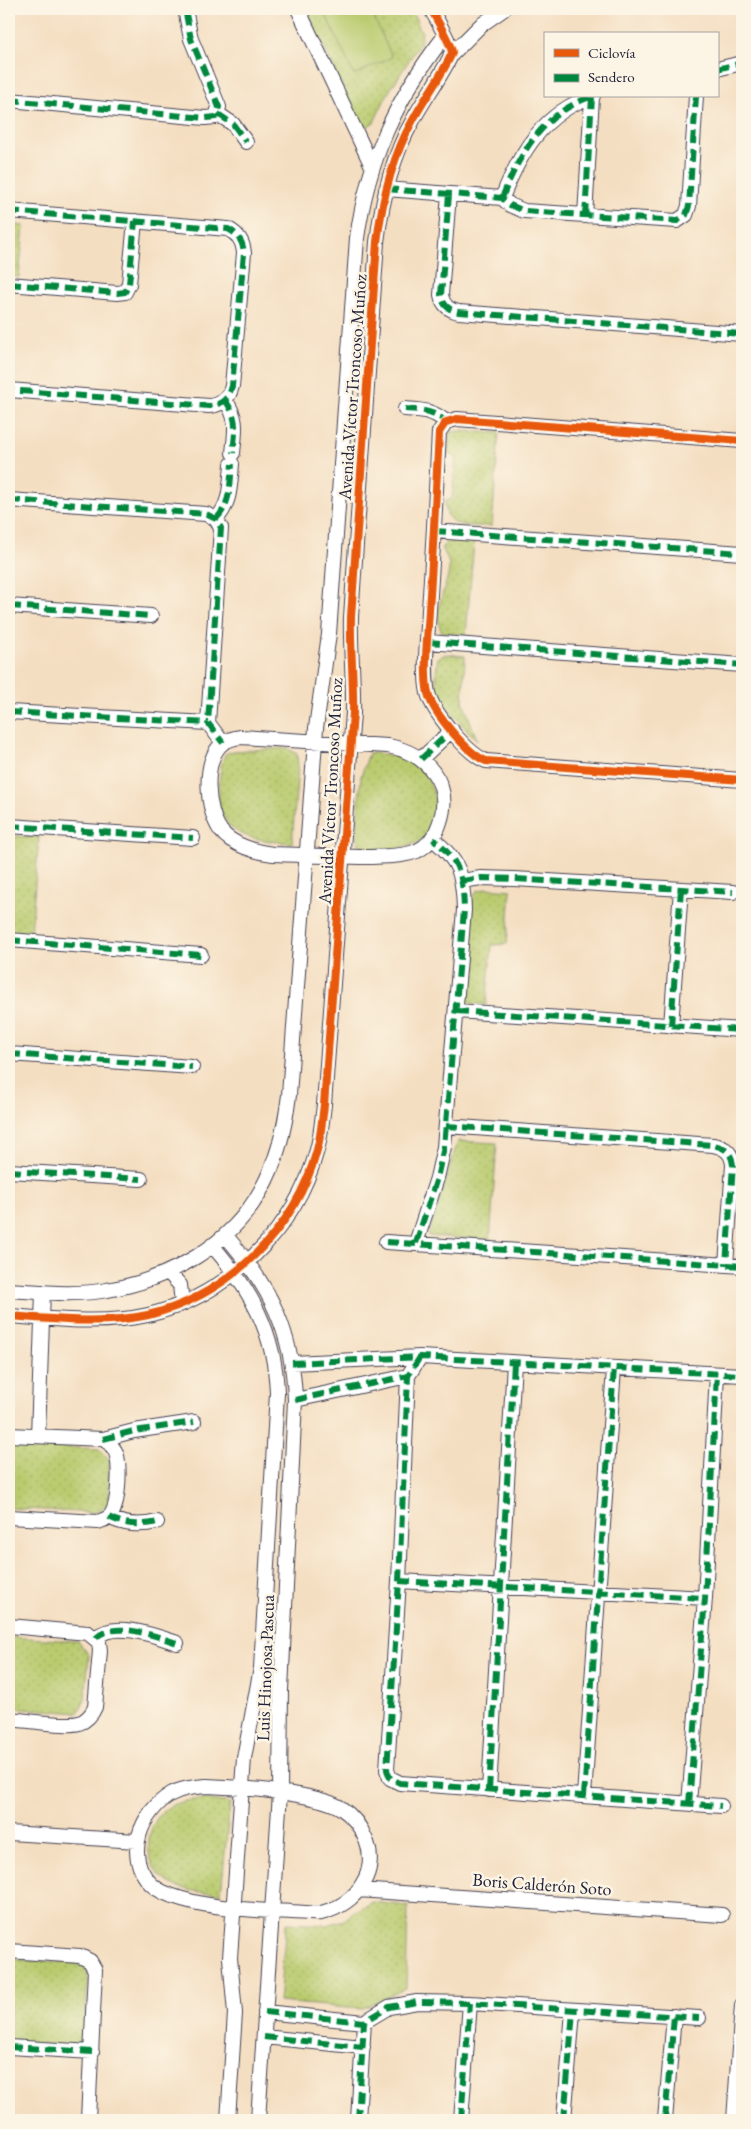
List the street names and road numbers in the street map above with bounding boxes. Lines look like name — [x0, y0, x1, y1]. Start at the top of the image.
street label: Avenida Víctor Troncoso Muñoz — [333, 273, 371, 502]
street label: Avenida Víctor Troncoso Muñoz — [313, 677, 347, 906]
street label: Luis Hinojosa Pascua — [251, 1593, 279, 1742]
street label: Boris Calderón Soto — [472, 1868, 613, 1900]

